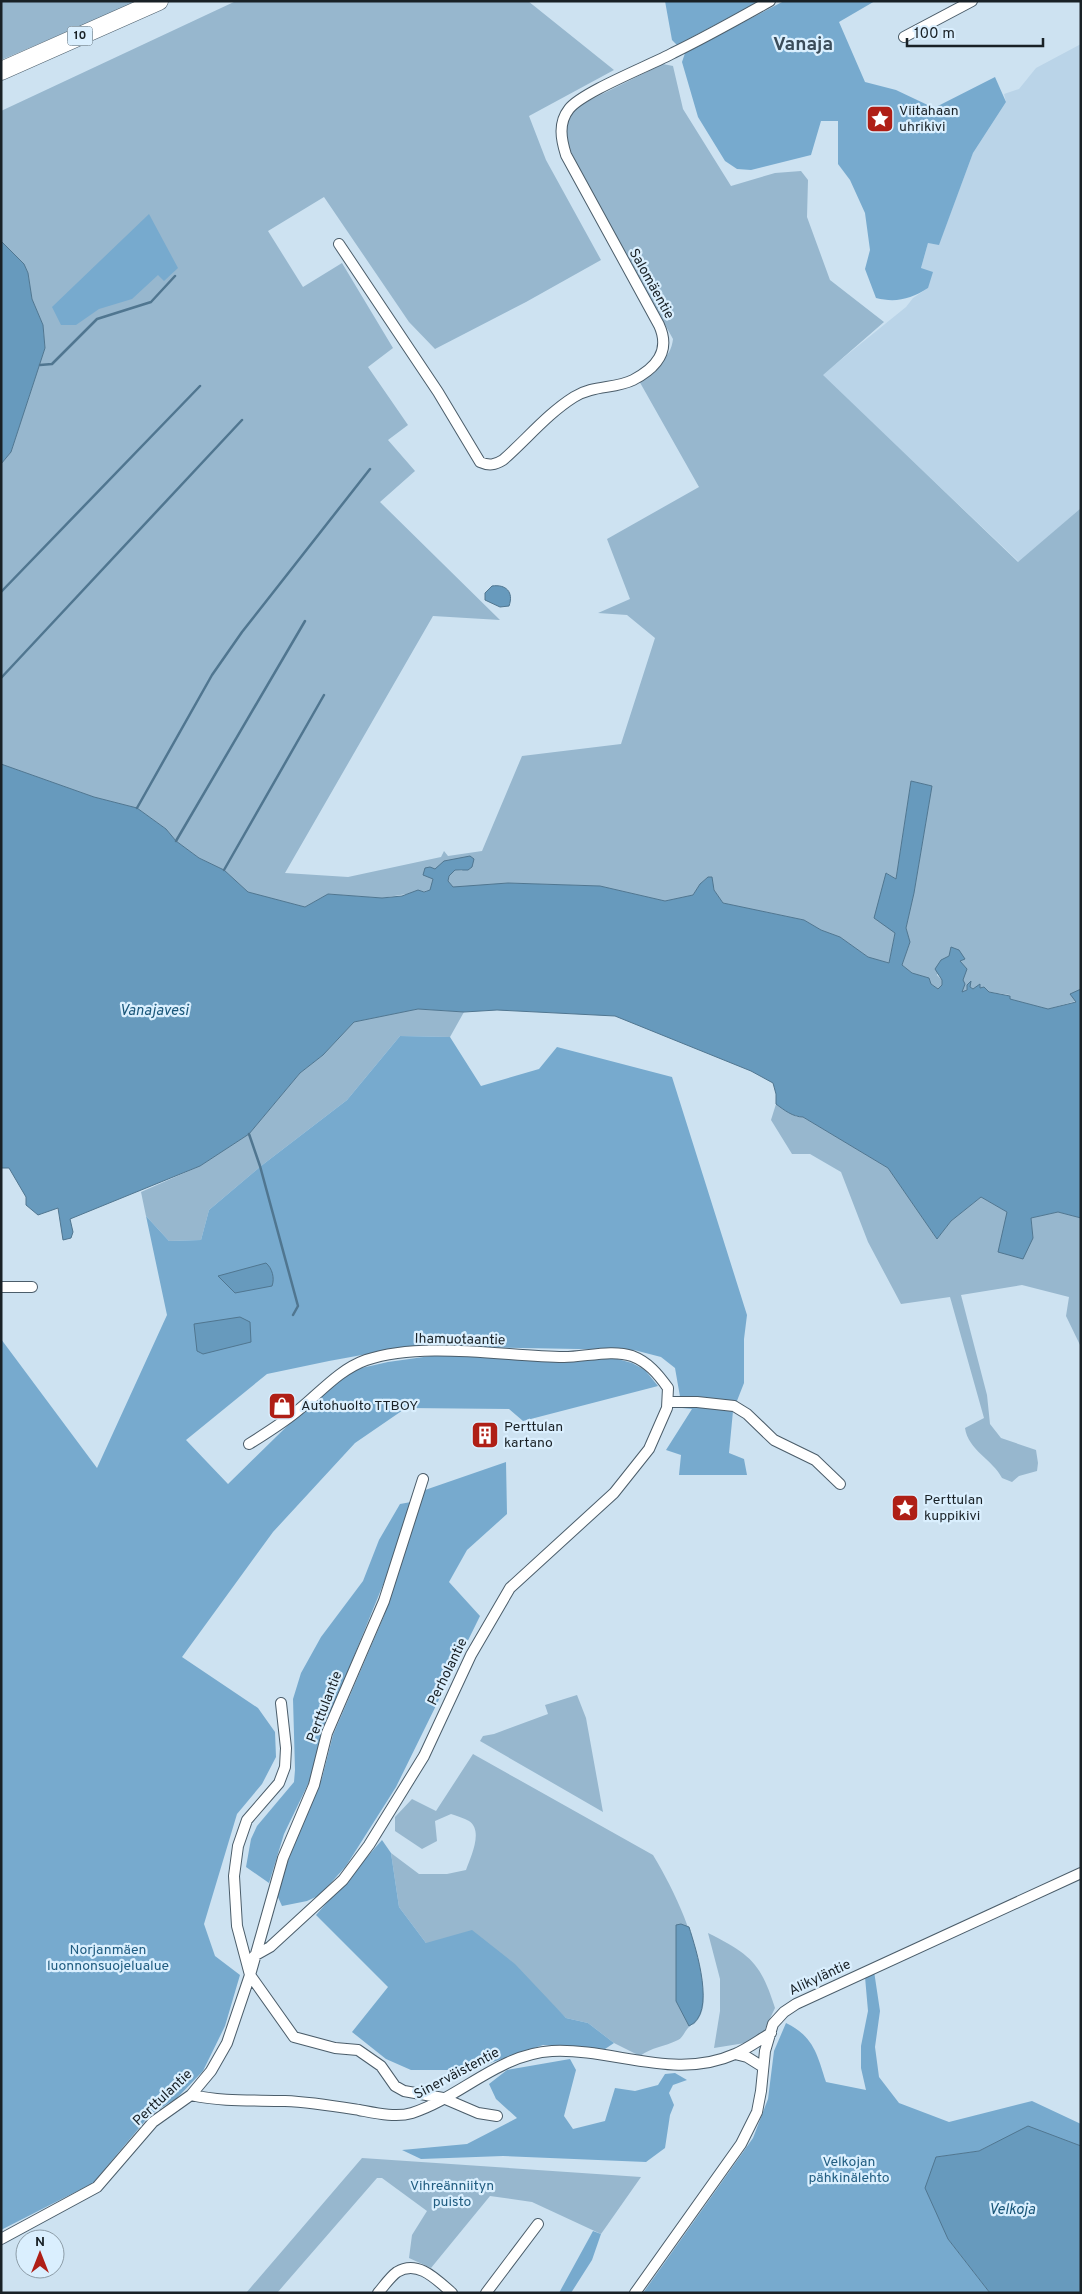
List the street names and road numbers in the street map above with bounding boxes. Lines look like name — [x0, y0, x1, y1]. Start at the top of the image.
road number: 10 — [68, 27, 92, 46]
street label: Salomäentie — [625, 246, 677, 322]
street label: Ihamuotaantie — [414, 1331, 506, 1349]
street label: Perholantie — [424, 1636, 472, 1708]
street label: Perttulantie — [304, 1669, 346, 1745]
street label: Alikyläntie — [786, 1956, 854, 2000]
street label: Sinerväistentie — [411, 2044, 503, 2104]
street label: Perttulantie — [130, 2066, 196, 2130]

